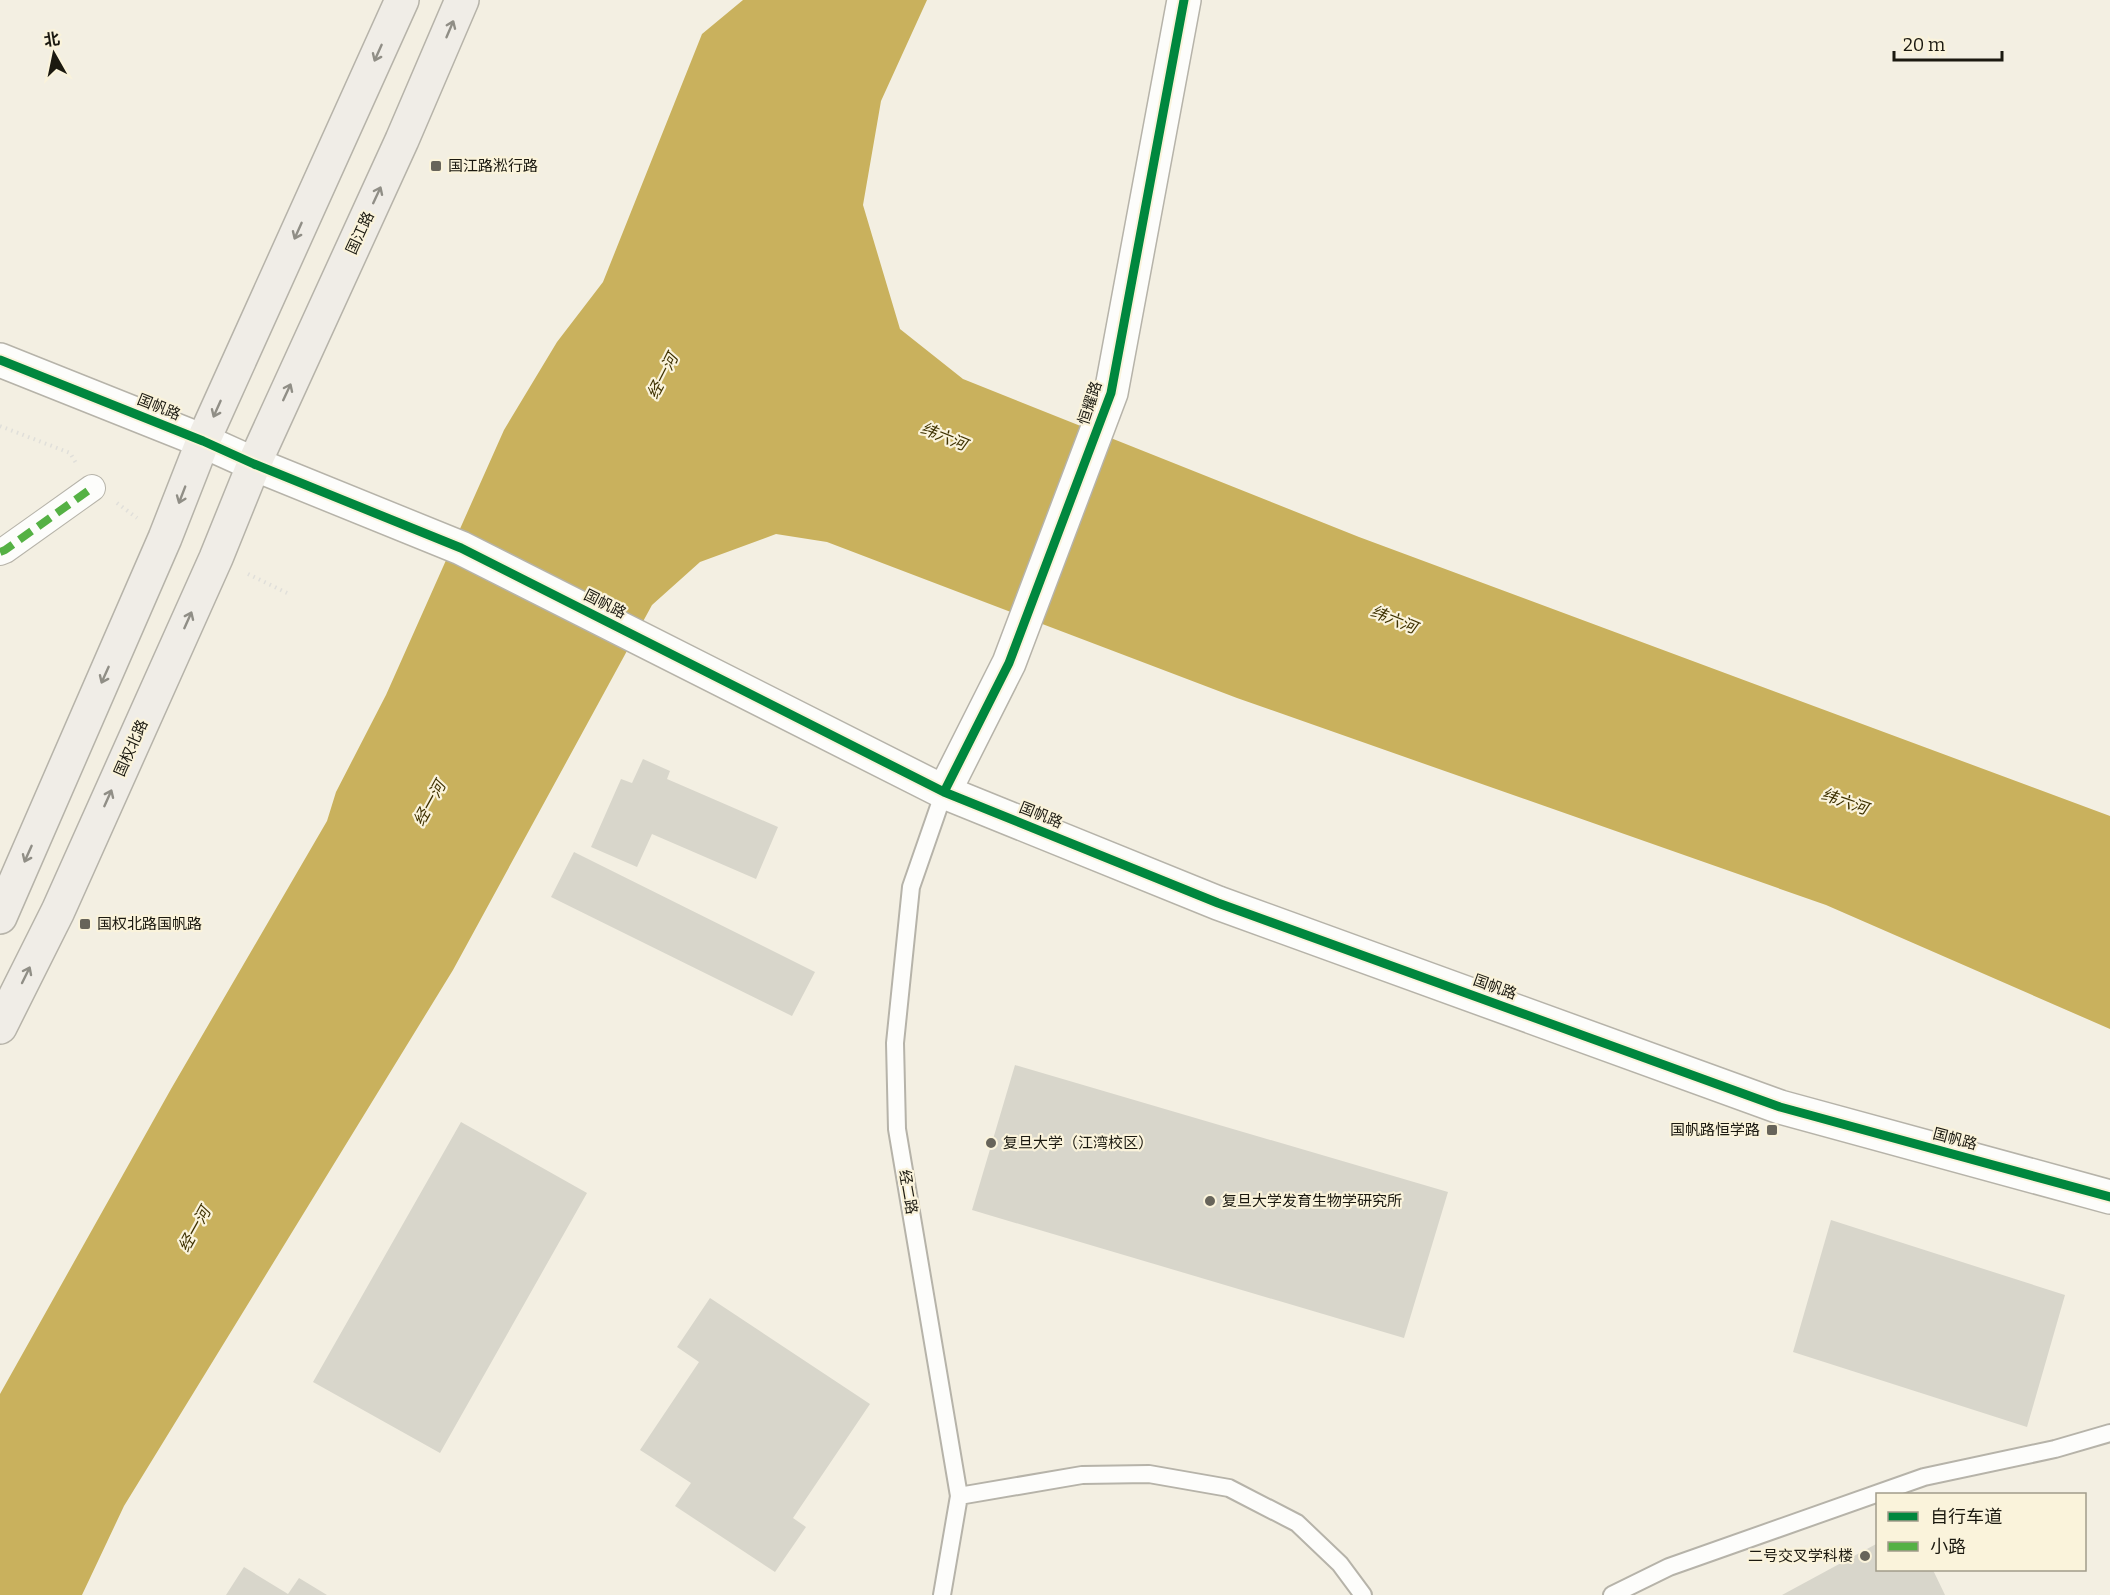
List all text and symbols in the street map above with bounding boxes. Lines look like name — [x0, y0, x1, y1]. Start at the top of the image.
one-way arrow — [445, 20, 456, 38]
north arrow — [24, 24, 84, 84]
scale bar — [1894, 24, 2002, 62]
text: 北 — [42, 29, 61, 50]
text: 20 m — [1903, 34, 1945, 56]
one-way arrow — [371, 44, 383, 62]
place label: 国江路淞行路 — [448, 157, 538, 175]
marker: 国江路淞行路 — [429, 159, 443, 173]
one-way arrow — [371, 187, 383, 205]
street label: 国江路 — [342, 209, 378, 257]
one-way arrow — [291, 222, 302, 240]
water label: 经一河 — [643, 348, 683, 402]
street label: 恒耀路 — [1074, 379, 1106, 427]
one-way arrow — [281, 383, 293, 401]
street label: 国帆路 — [135, 390, 183, 424]
one-way arrow — [211, 399, 223, 417]
water label: 纬六河 — [918, 419, 972, 455]
one-way arrow — [175, 486, 186, 504]
street label: 国帆路 — [581, 586, 629, 622]
water label: 纬六河 — [1368, 602, 1422, 638]
one-way arrow — [182, 612, 194, 630]
one-way arrow — [99, 665, 111, 683]
street label: 国权北路 — [111, 717, 151, 779]
water label: 经一河 — [409, 775, 451, 829]
water label: 纬六河 — [1819, 785, 1873, 819]
one-way arrow — [103, 790, 114, 808]
street label: 国帆路 — [1017, 798, 1065, 832]
one-way arrow — [21, 844, 33, 862]
place label: 国权北路国帆路 — [97, 915, 202, 933]
marker: 国权北路国帆路 — [78, 917, 92, 931]
one-way arrow — [20, 967, 32, 984]
street label: 国帆路 — [1471, 971, 1519, 1003]
place label: 国帆路恒学路 — [1670, 1121, 1760, 1139]
marker: 国帆路恒学路 — [1765, 1123, 1779, 1137]
street label: 国帆路 — [1931, 1124, 1979, 1154]
place label: 复旦大学（江湾校区） — [1003, 1134, 1153, 1152]
marker: 复旦大学（江湾校区） — [984, 1136, 998, 1150]
street label: 经二路 — [895, 1168, 921, 1216]
place label: 复旦大学发育生物学研究所 — [1222, 1192, 1402, 1210]
marker: 复旦大学发育生物学研究所 — [1203, 1194, 1217, 1208]
water label: 经一河 — [174, 1201, 216, 1255]
legend — [1876, 1493, 2086, 1571]
text: 自行车道 — [1930, 1506, 2002, 1528]
text: 小路 — [1930, 1536, 1966, 1558]
place label: 二号交叉学科楼 — [1748, 1547, 1853, 1565]
marker: 二号交叉学科楼 — [1858, 1549, 1872, 1563]

